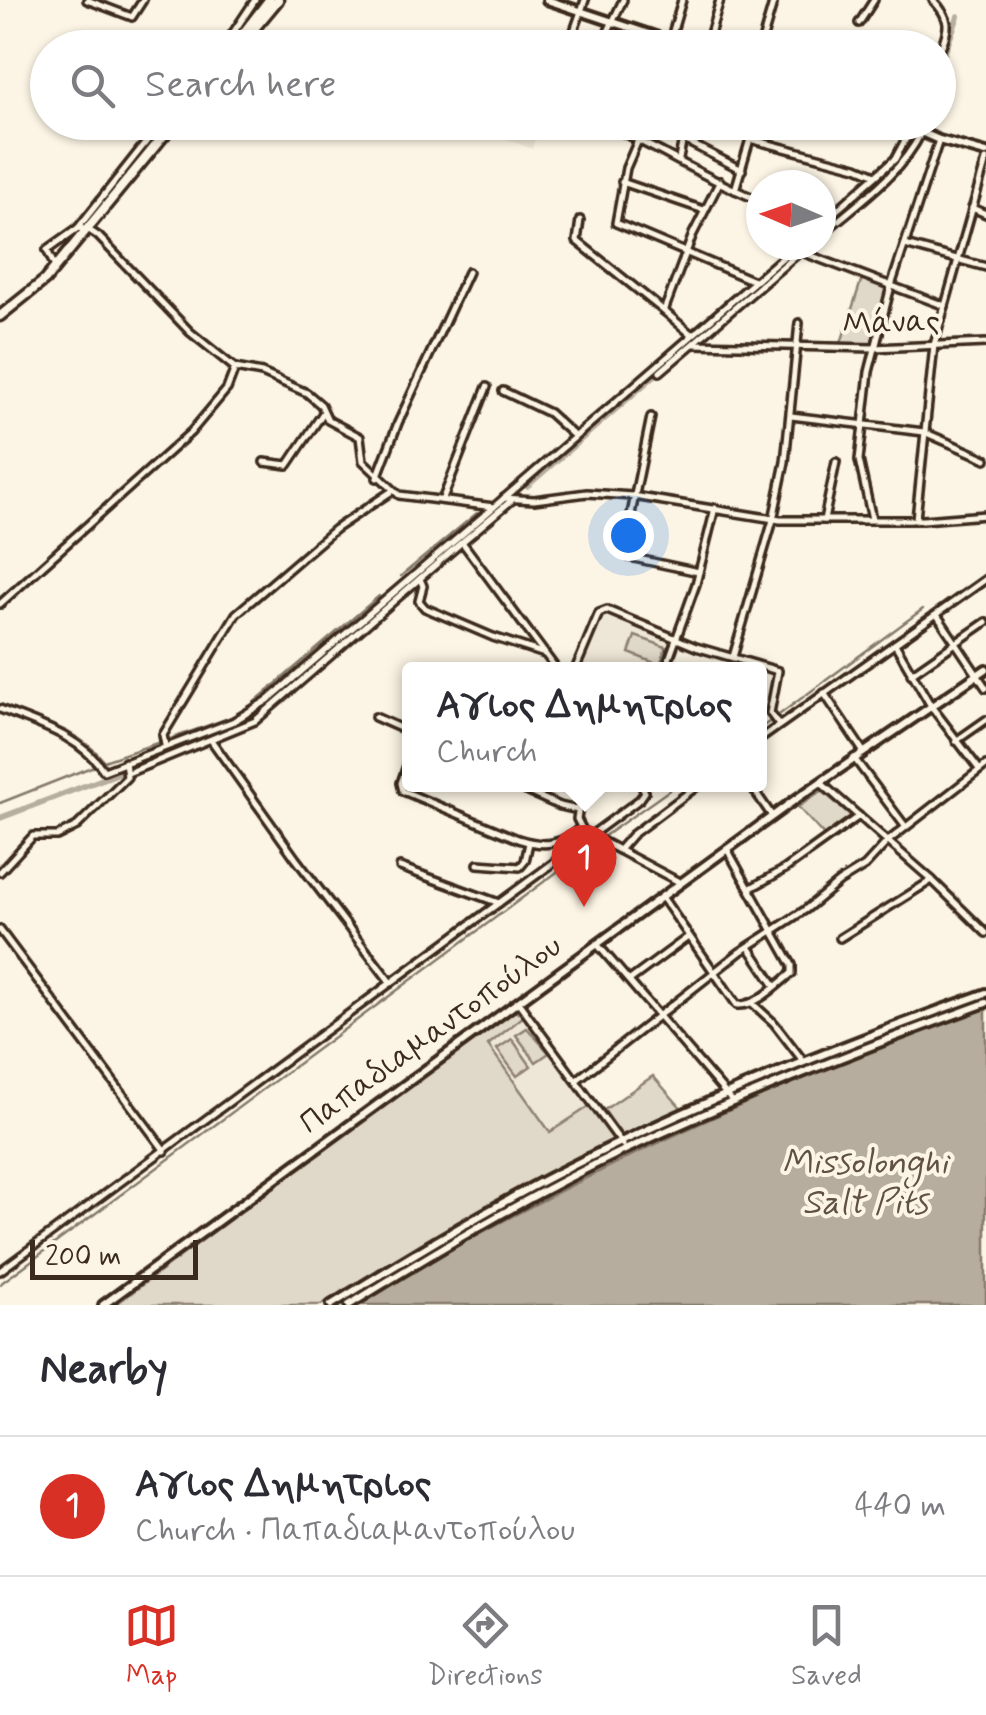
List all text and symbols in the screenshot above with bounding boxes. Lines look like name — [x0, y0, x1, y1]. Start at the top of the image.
search box — [30, 30, 956, 140]
icon: search — [65, 58, 120, 113]
text: Search here — [145, 61, 336, 110]
north arrow — [746, 170, 836, 260]
street label: Μάνας — [841, 300, 941, 346]
your location — [603, 510, 654, 561]
popup — [402, 662, 767, 792]
text: Αγιος Δημητριος — [436, 682, 733, 731]
text: Church — [436, 731, 537, 773]
pin: 1 — [552, 824, 616, 907]
street label: Παπαδιαμαντοπούλου — [292, 926, 570, 1144]
water label: Missolonghi Salt Pits — [782, 1140, 951, 1226]
scale bar — [30, 1235, 198, 1280]
text: 200 m — [45, 1239, 121, 1276]
text: Nearby — [40, 1343, 168, 1398]
text: Αγιος Δημητριος — [135, 1461, 432, 1510]
text: 1 — [65, 1485, 80, 1527]
text: 440 m — [855, 1485, 946, 1527]
text: Church · Παπαδιαμαντοπούλου — [135, 1510, 575, 1552]
tab: Map — [124, 1598, 179, 1695]
tab: Directions — [428, 1598, 543, 1695]
tab: Saved — [791, 1598, 862, 1695]

